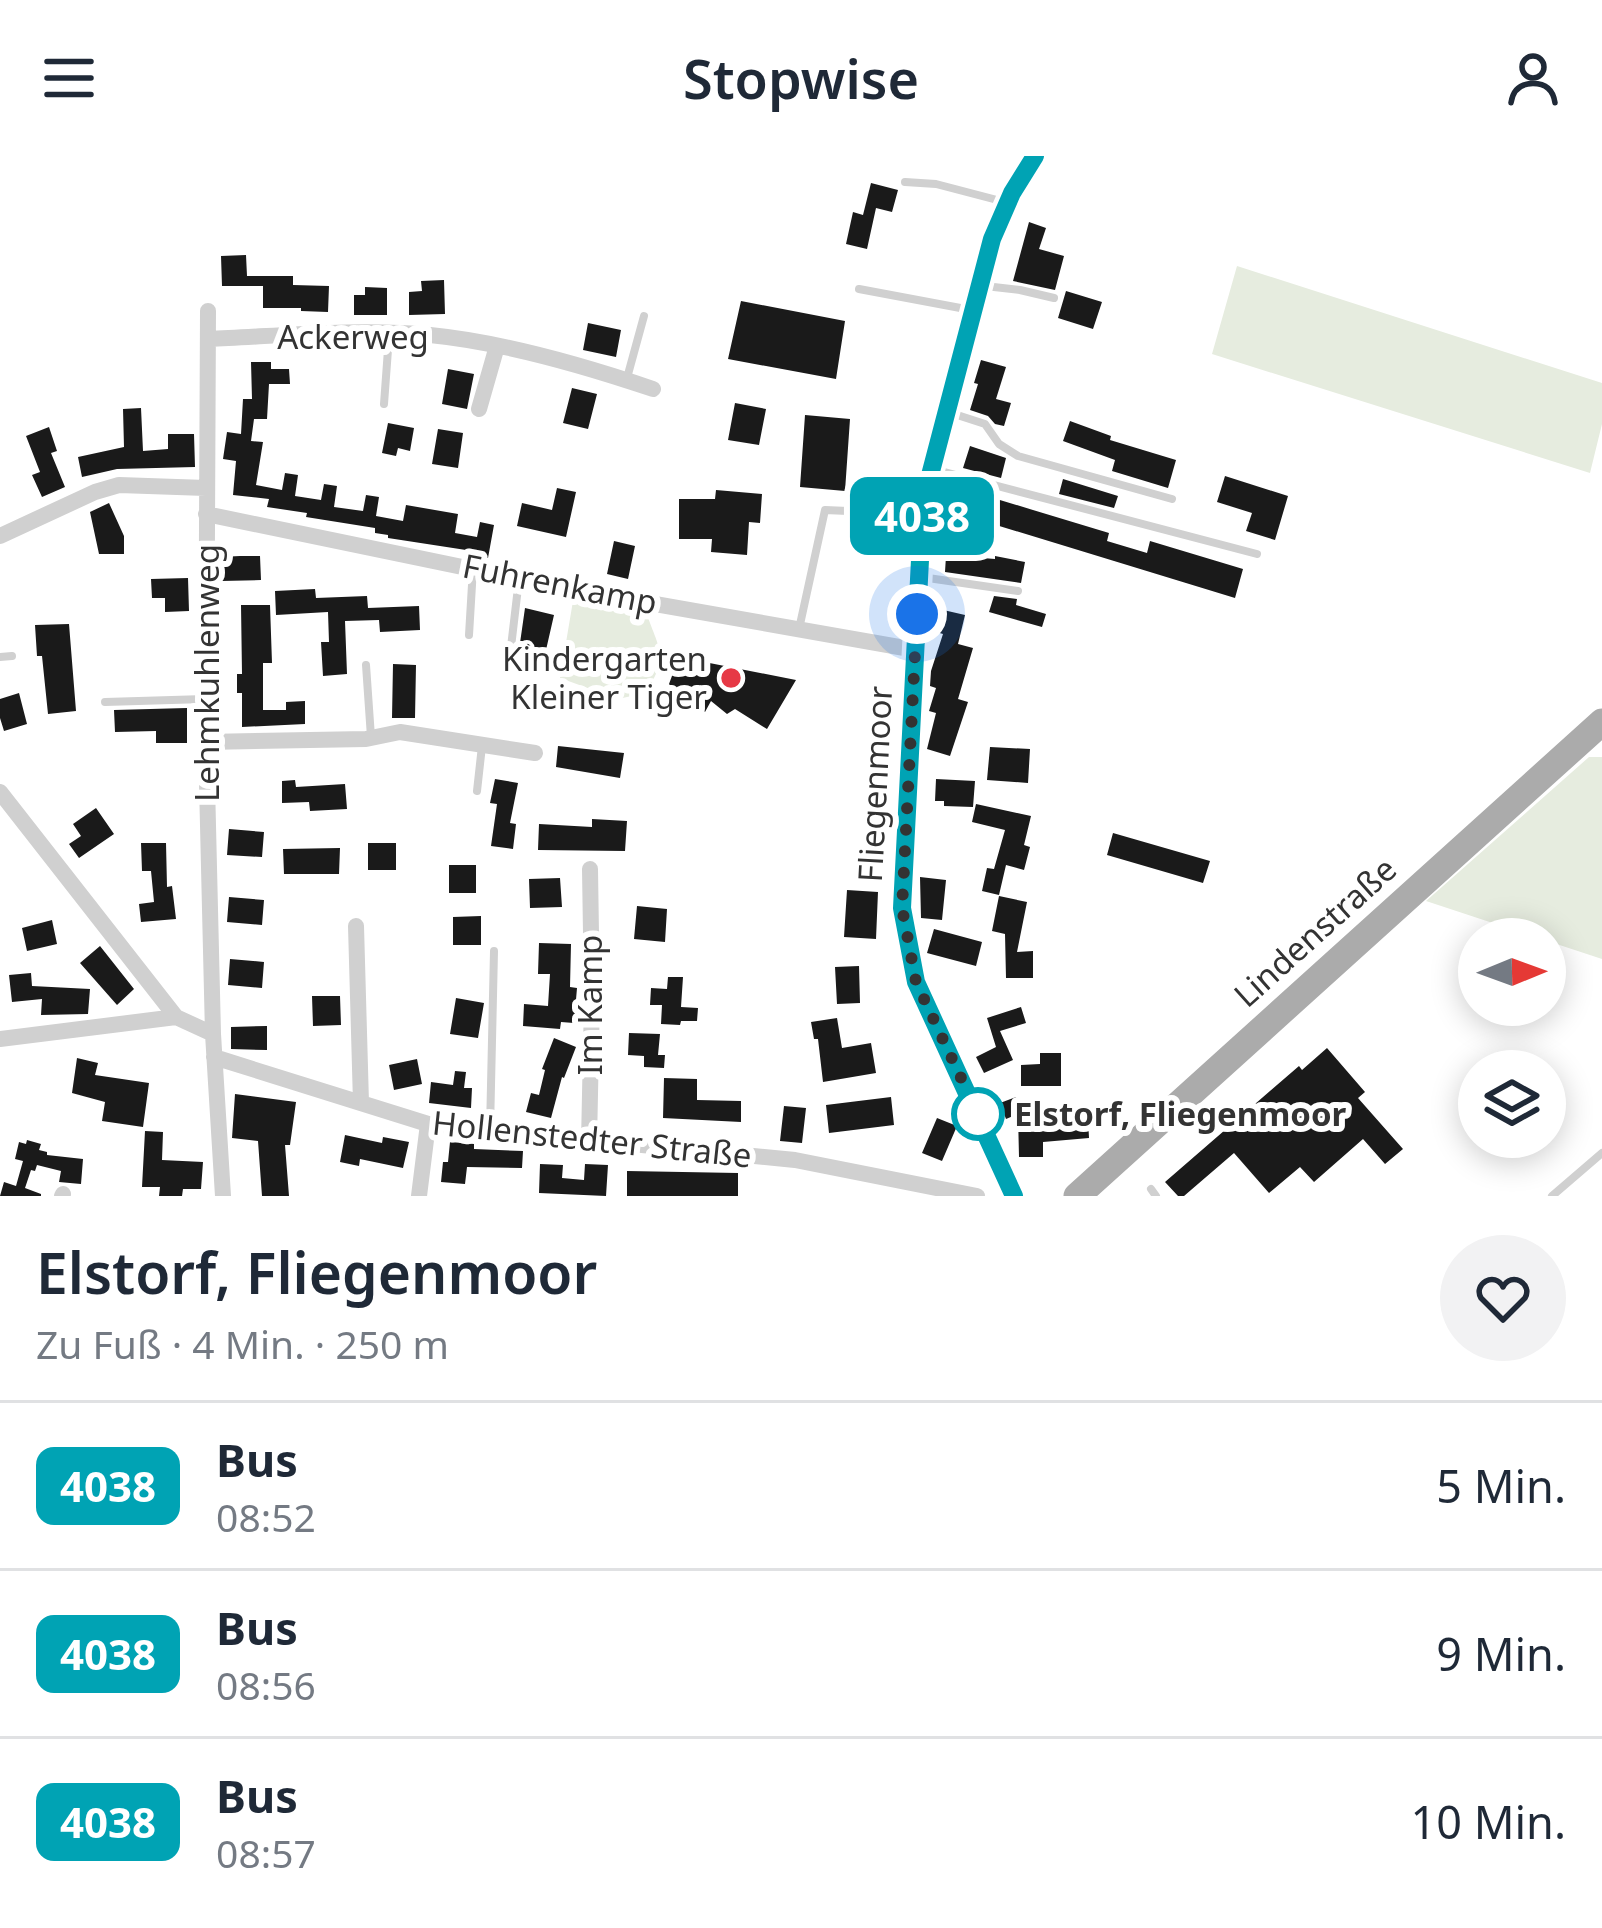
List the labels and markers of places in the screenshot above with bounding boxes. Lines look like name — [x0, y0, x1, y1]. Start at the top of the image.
place label: Kindergarten Kleiner Tiger — [502, 636, 707, 719]
marker: Kindergarten Kleiner Tiger — [718, 665, 744, 691]
marker: Elstorf, Fliegenmoor — [953, 1089, 1003, 1139]
place label: Elstorf, Fliegenmoor — [1014, 1091, 1347, 1136]

